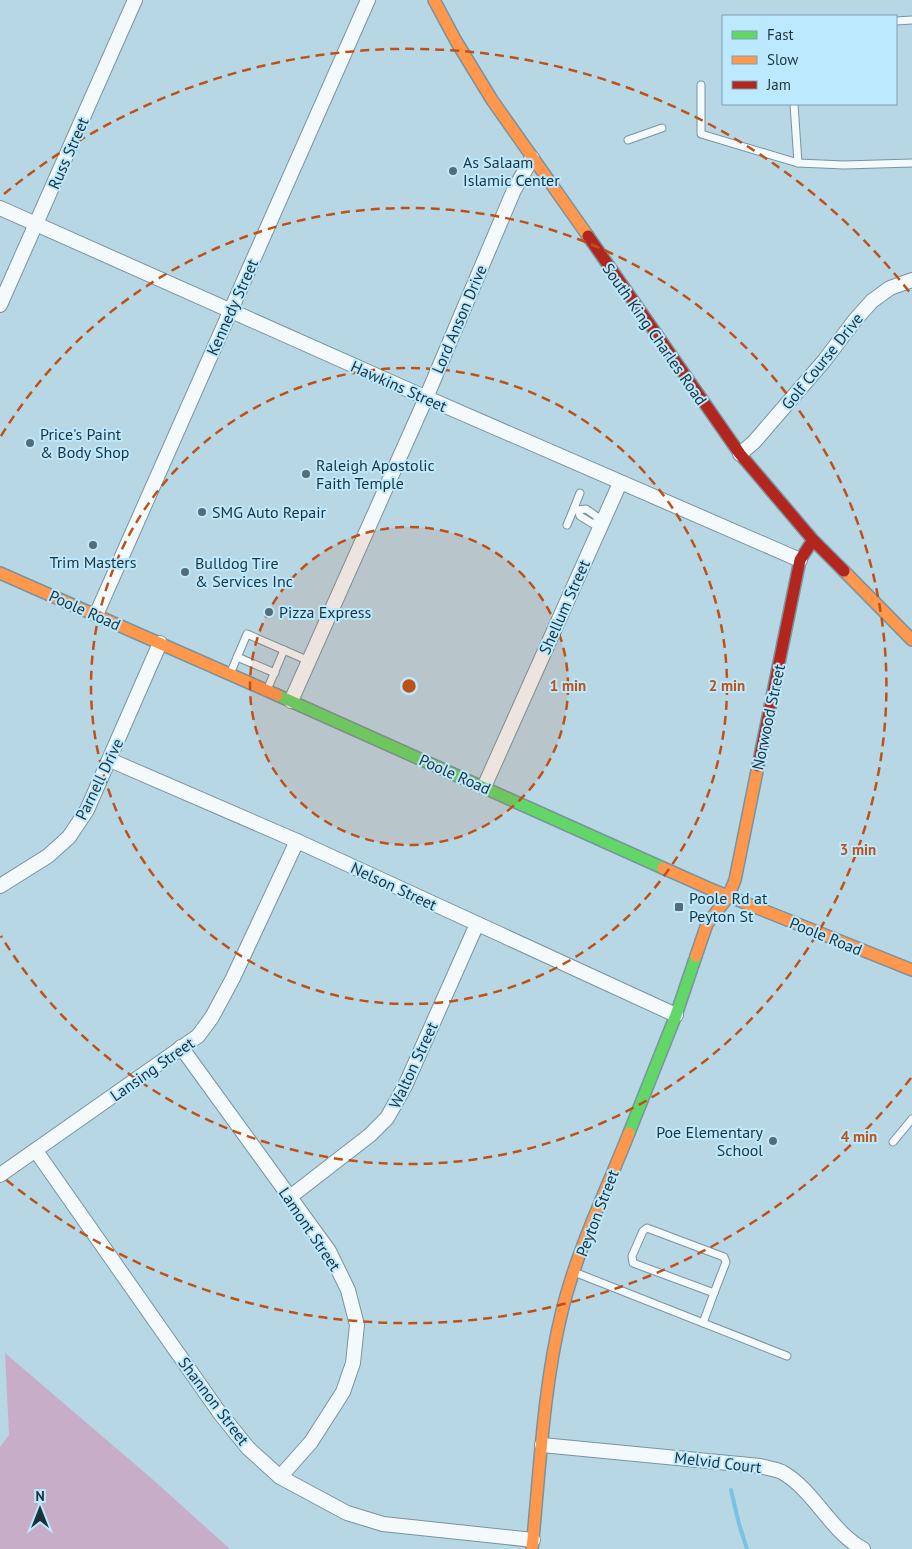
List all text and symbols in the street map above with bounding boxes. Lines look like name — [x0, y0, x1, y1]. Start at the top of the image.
legend — [722, 15, 897, 105]
text: Fast — [767, 25, 794, 44]
text: Slow — [767, 50, 798, 69]
text: Jam — [766, 75, 791, 94]
street label: Russ Street — [43, 113, 93, 192]
place label: As Salaam Islamic Center — [463, 152, 560, 190]
marker: As Salaam Islamic Center — [447, 165, 459, 177]
street label: Kennedy Street — [202, 255, 262, 358]
street label: South King Charles Road — [598, 259, 712, 409]
street label: Lord Anson Drive — [427, 262, 491, 376]
street label: Golf Course Drive — [777, 309, 867, 413]
street label: Hawkins Street — [348, 356, 451, 416]
place label: Price's Paint & Body Shop — [40, 424, 129, 462]
marker: Price's Paint & Body Shop — [24, 437, 36, 449]
place label: Raleigh Apostolic Faith Temple — [316, 455, 435, 493]
marker: Raleigh Apostolic Faith Temple — [300, 468, 312, 480]
place label: SMG Auto Repair — [212, 502, 327, 522]
marker: SMG Auto Repair — [196, 506, 208, 518]
marker: Trim Masters — [87, 539, 99, 551]
place label: Trim Masters — [49, 552, 137, 572]
place label: Bulldog Tire & Services Inc — [195, 553, 293, 591]
street label: Shellum Street — [534, 556, 594, 657]
marker: Bulldog Tire & Services Inc — [179, 566, 191, 578]
street label: Poole Road — [46, 585, 124, 635]
place label: Pizza Express — [279, 602, 372, 622]
marker: Pizza Express — [263, 606, 275, 618]
street label: Norwood Street — [747, 662, 789, 772]
text: 1 min — [550, 676, 586, 695]
text: 2 min — [709, 676, 745, 695]
centre of rings — [400, 677, 418, 695]
street label: Parnell Drive — [71, 735, 127, 823]
street label: Poole Road — [416, 749, 494, 799]
text: 3 min — [840, 840, 876, 859]
street label: Nelson Street — [348, 857, 441, 915]
place label: Poole Rd at Peyton St — [689, 888, 768, 926]
marker: Poole Rd at Peyton St — [673, 901, 685, 913]
street label: Poole Road — [787, 912, 865, 960]
street label: Walton Street — [384, 1018, 442, 1111]
street label: Lansing Street — [106, 1032, 198, 1105]
place label: Poe Elementary School — [656, 1122, 764, 1160]
text: 4 min — [841, 1127, 877, 1146]
marker: Poe Elementary School — [767, 1135, 779, 1147]
street label: Peyton Street — [571, 1166, 623, 1259]
street label: Lamont Street — [275, 1183, 346, 1275]
street label: Shannon Street — [174, 1353, 254, 1449]
street label: Melvid Court — [673, 1447, 763, 1477]
north arrow — [15, 1484, 65, 1534]
text: N — [35, 1487, 45, 1505]

